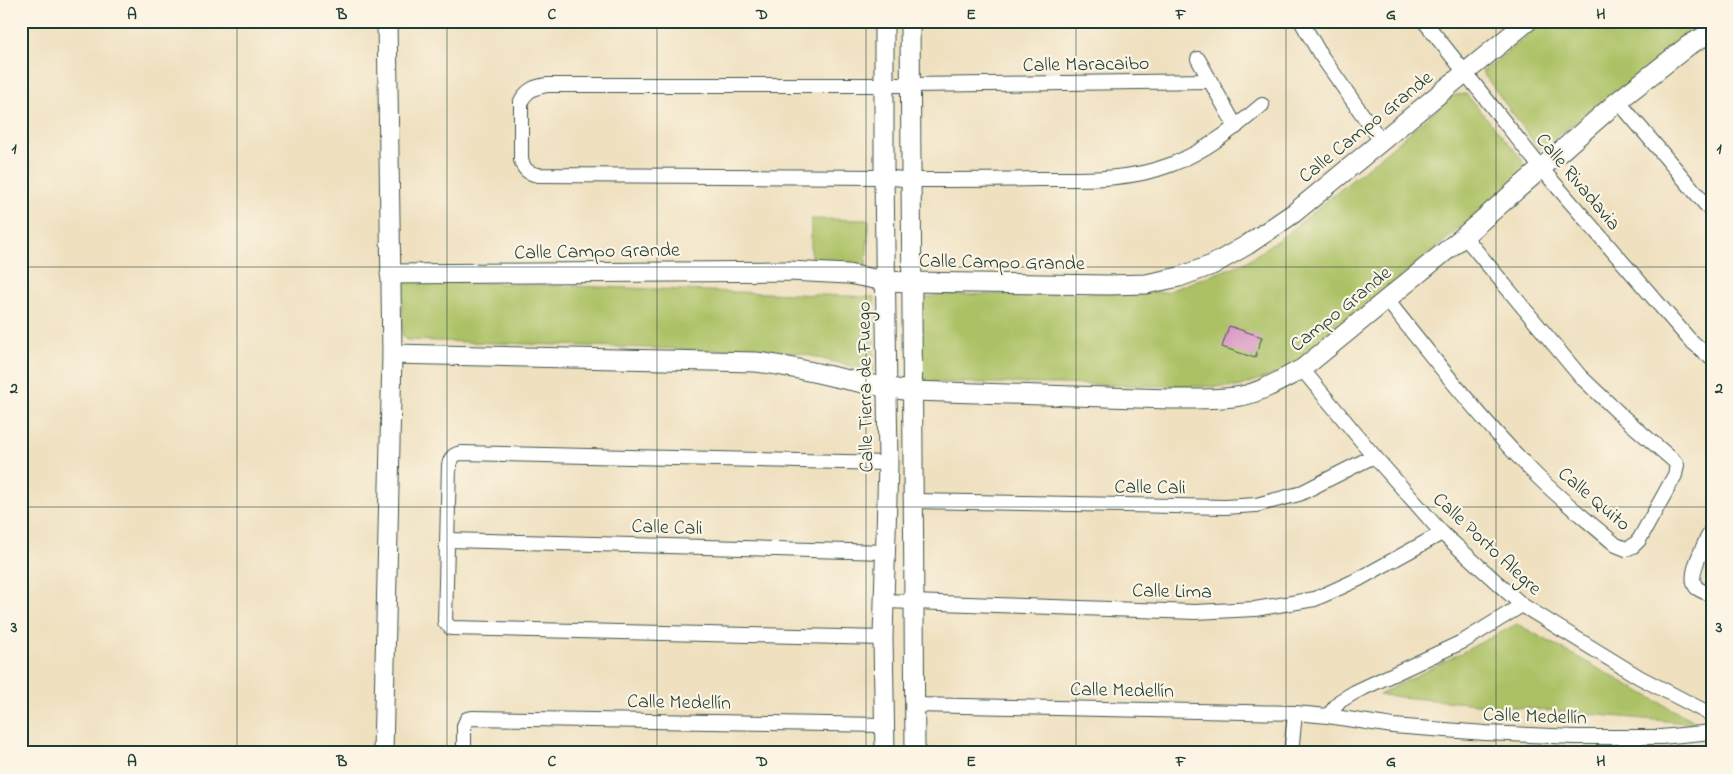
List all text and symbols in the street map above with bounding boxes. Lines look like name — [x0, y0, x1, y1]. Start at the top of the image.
text: A — [127, 3, 137, 27]
text: B — [336, 3, 348, 27]
text: C — [548, 3, 557, 27]
text: D — [755, 3, 768, 27]
text: E — [966, 3, 976, 27]
text: F — [1175, 3, 1187, 27]
text: G — [1386, 3, 1396, 27]
text: H — [1596, 3, 1606, 27]
street label: Calle Maracaibo — [1022, 50, 1150, 81]
street label: Calle Campo Grande — [1293, 65, 1440, 191]
street label: Calle Rivadavia — [1527, 127, 1627, 238]
text: 1 — [11, 137, 17, 161]
text: 1 — [1716, 137, 1722, 161]
street label: Calle Campo Grande — [514, 237, 680, 268]
street label: Calle Campo Grande — [919, 248, 1085, 279]
street label: Campo Grande — [1285, 260, 1399, 360]
street label: Calle Tierra de Fuego — [851, 301, 883, 473]
text: 2 — [9, 377, 18, 401]
text: 2 — [1714, 377, 1723, 401]
street label: Calle Quito — [1551, 461, 1636, 539]
street label: Calle Cali — [1114, 473, 1186, 504]
street label: Calle Porto Alegre — [1424, 486, 1548, 604]
street label: Calle Cali — [631, 513, 703, 544]
street label: Calle Lima — [1132, 577, 1212, 608]
text: 3 — [10, 616, 18, 640]
text: 3 — [1715, 616, 1723, 640]
street label: Calle Medellín — [1070, 676, 1174, 707]
street label: Calle Medellín — [627, 688, 731, 719]
street label: Calle Medellín — [1482, 701, 1587, 734]
text: A — [127, 750, 137, 774]
text: B — [336, 750, 348, 774]
text: C — [548, 750, 557, 774]
text: D — [755, 750, 768, 774]
text: E — [966, 750, 976, 774]
text: F — [1175, 750, 1187, 774]
text: G — [1386, 750, 1396, 774]
text: H — [1596, 750, 1606, 774]

